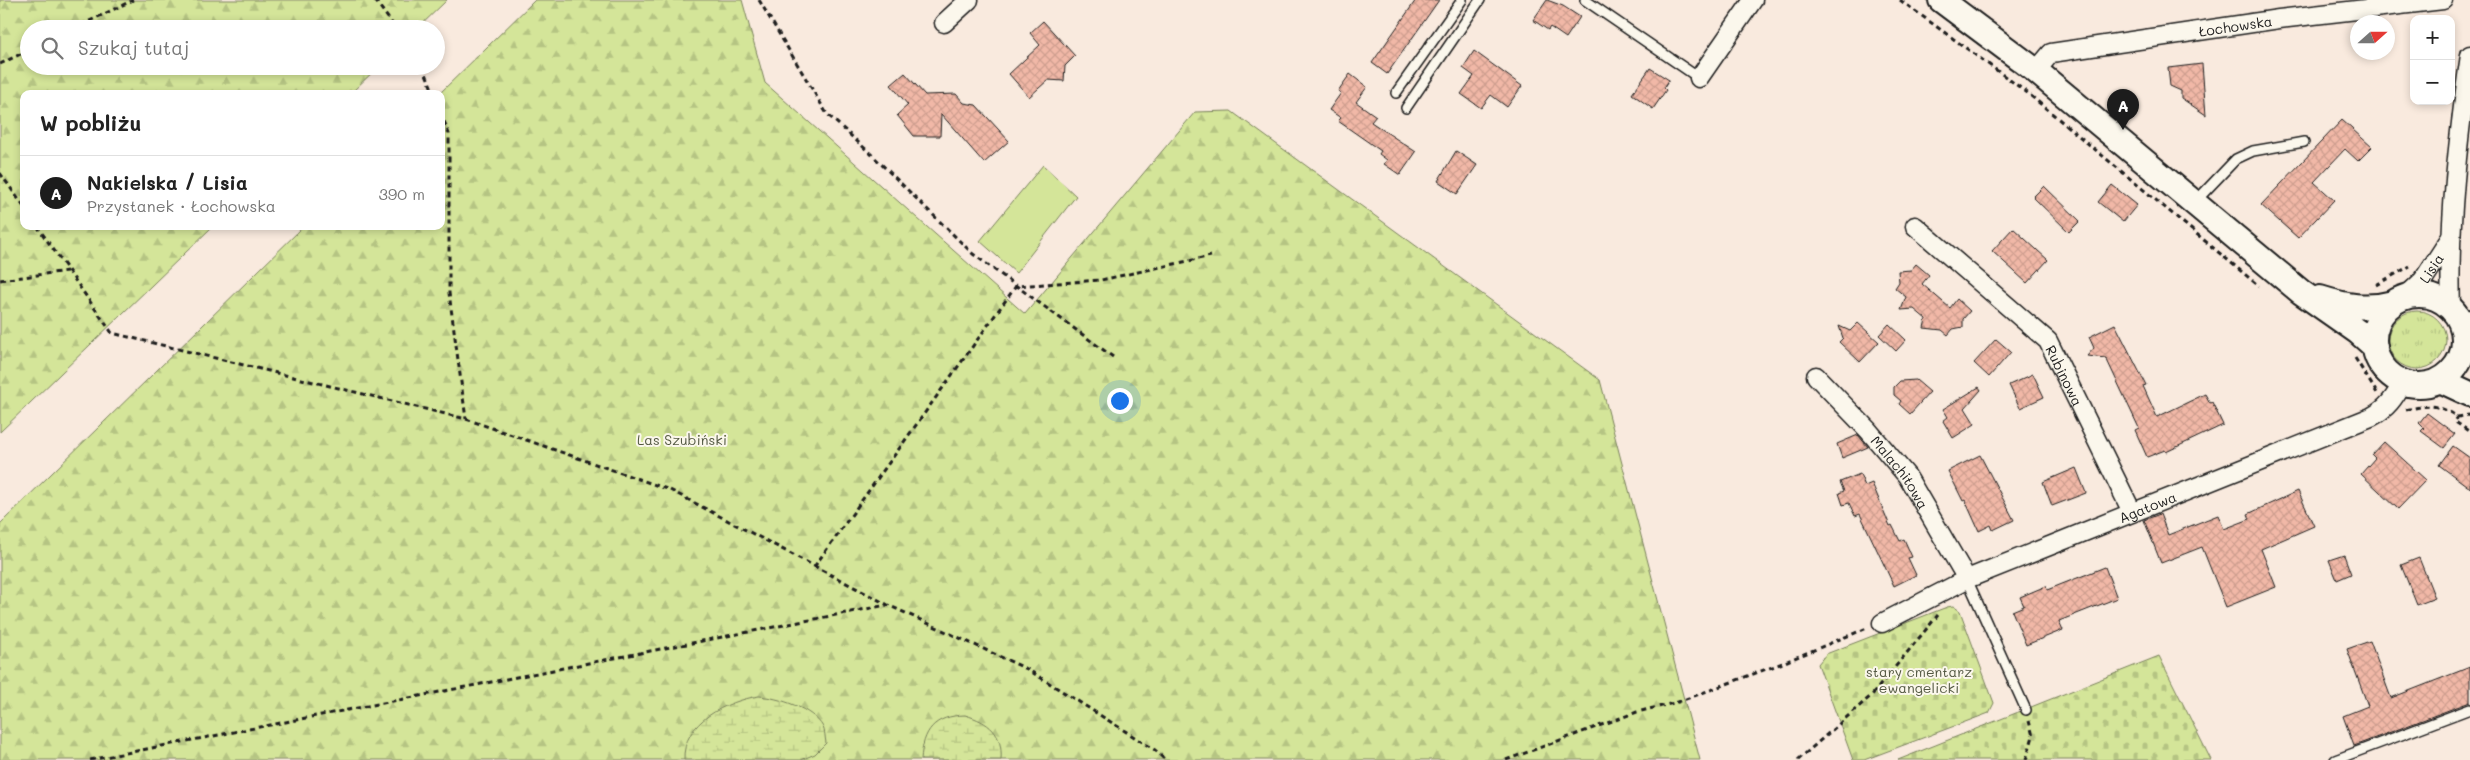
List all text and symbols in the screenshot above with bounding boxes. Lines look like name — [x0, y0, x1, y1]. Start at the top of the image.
street label: Łochowska — [2198, 11, 2274, 40]
north arrow — [2350, 15, 2395, 60]
map controls — [2410, 15, 2455, 105]
button: + — [2410, 15, 2455, 60]
search box — [20, 20, 445, 75]
icon: search — [38, 34, 66, 62]
text: Szukaj tutaj — [78, 35, 189, 60]
button: − — [2410, 60, 2455, 105]
pin: A — [2107, 89, 2139, 130]
text: W pobliżu — [40, 109, 141, 136]
text: Nakielska / Lisia — [87, 170, 248, 195]
text: A — [50, 183, 62, 204]
text: 390 m — [378, 183, 425, 204]
text: Przystanek · Łochowska — [87, 195, 276, 216]
street label: Lisia — [2414, 250, 2447, 286]
street label: Rubinowa — [2042, 342, 2088, 409]
your location — [1107, 388, 1133, 414]
park label: Las Szubiński — [637, 430, 727, 449]
street label: Malachitowa — [1867, 431, 1933, 512]
street label: Agatowa — [2116, 487, 2179, 527]
park label: stary cmentarz ewangelicki — [1866, 662, 1972, 697]

